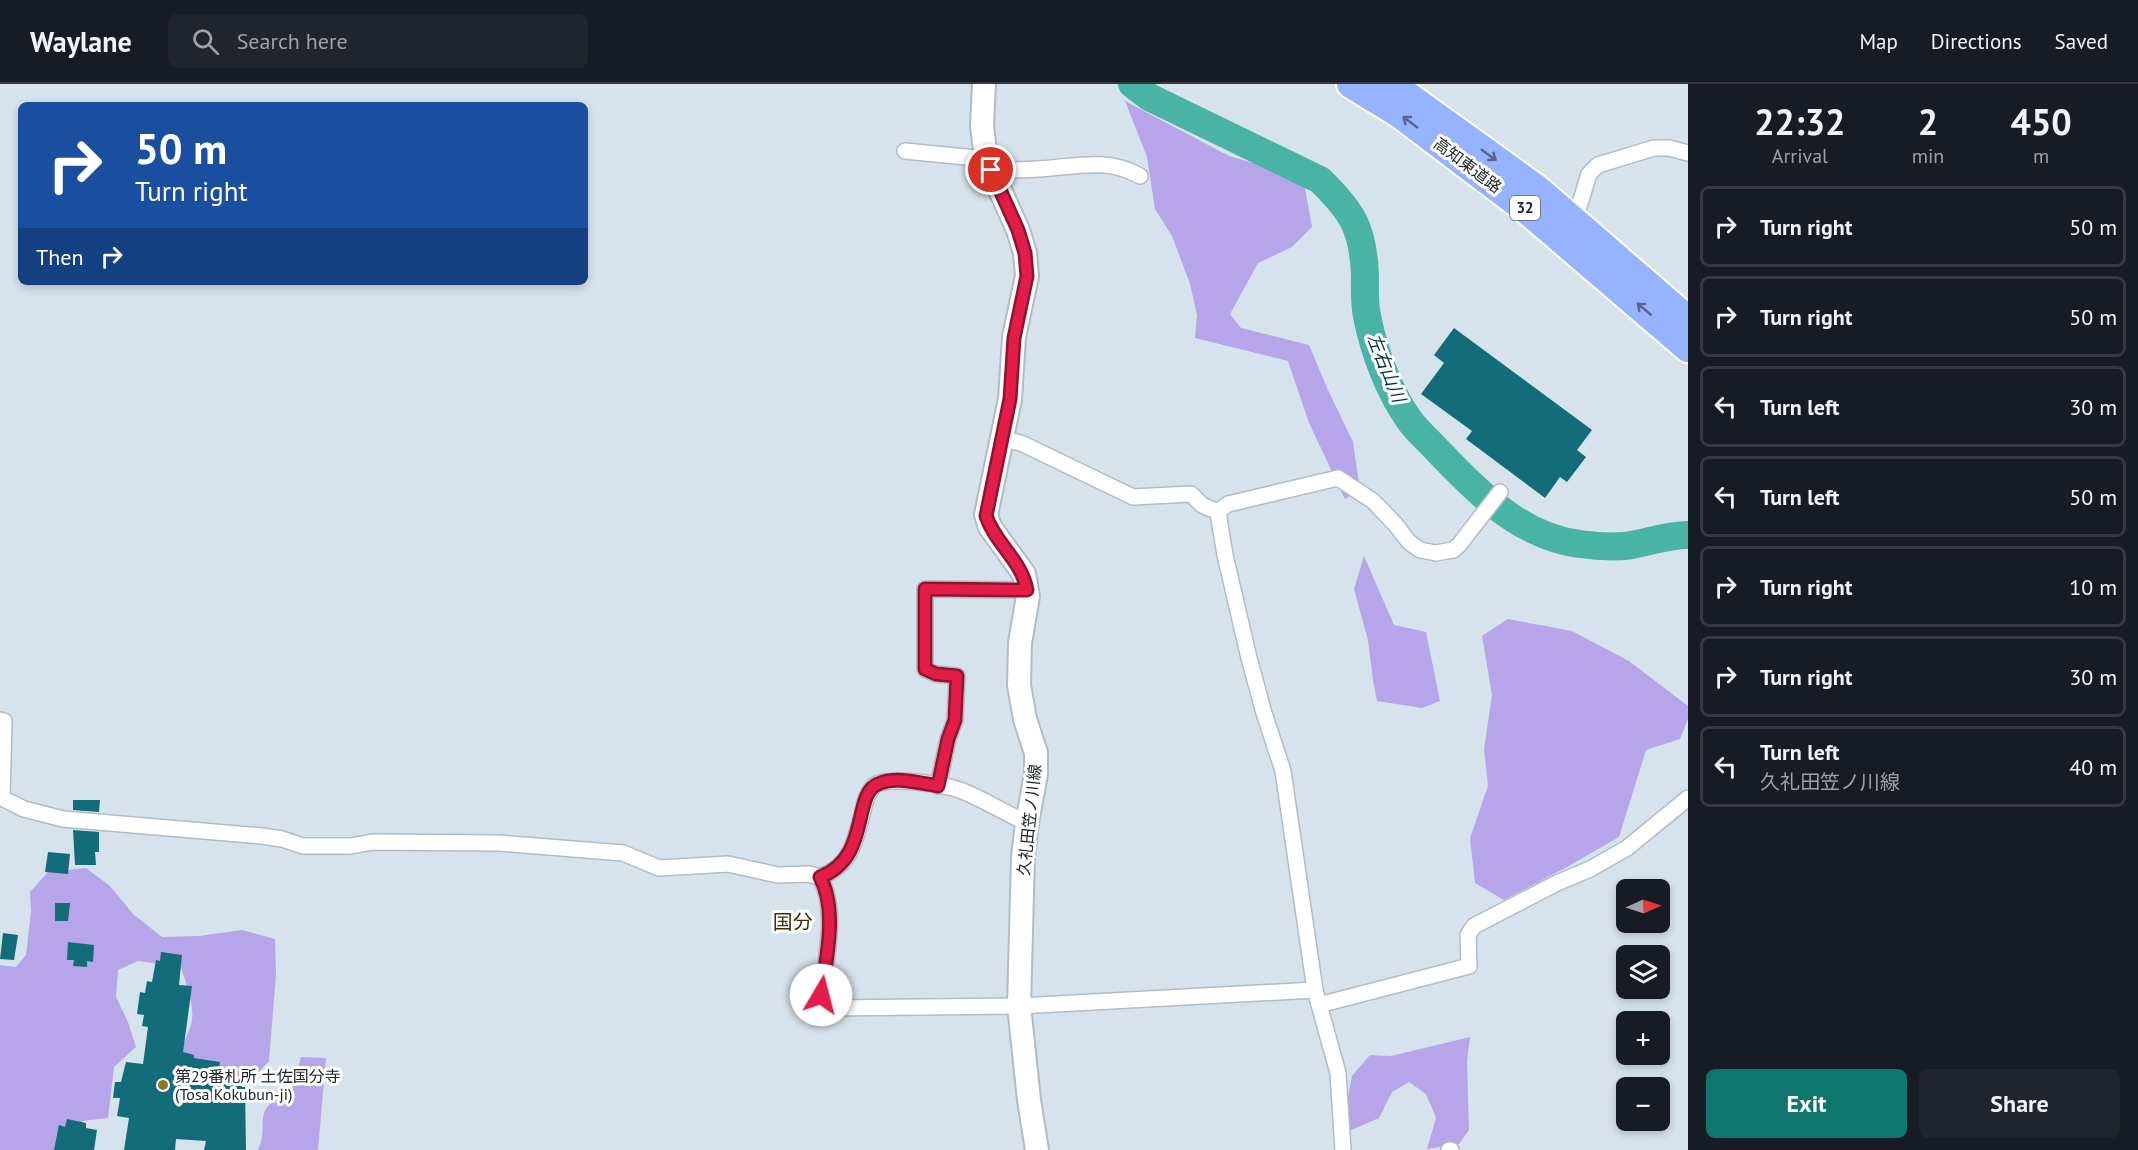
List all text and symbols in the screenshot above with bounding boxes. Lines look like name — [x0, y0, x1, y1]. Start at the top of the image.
search box — [168, 14, 588, 68]
text: Waylane — [30, 23, 132, 60]
icon: search — [189, 25, 222, 58]
text: Search here — [237, 27, 348, 55]
text: Map — [1859, 28, 1898, 55]
text: Directions — [1931, 28, 2022, 55]
text: Saved — [2055, 28, 2108, 55]
text: 22:32 — [1754, 98, 1846, 145]
text: 2 — [1918, 98, 1938, 145]
text: 450 — [2011, 98, 2072, 145]
one-way arrow — [1402, 115, 1418, 128]
text: 50 m — [135, 121, 227, 176]
icon: right — [36, 126, 114, 204]
street label: 高知東道路 — [1430, 133, 1506, 197]
text: Arrival — [1772, 143, 1828, 169]
text: min — [1912, 143, 1944, 169]
text: m — [2033, 143, 2049, 169]
pin — [965, 144, 1016, 195]
one-way arrow — [1481, 148, 1497, 161]
icon: arrive — [974, 153, 1007, 186]
text: Turn right — [135, 174, 248, 208]
road number: 32 — [1510, 196, 1540, 220]
icon: right — [1709, 210, 1742, 243]
text: Turn right — [1760, 213, 1852, 241]
text: 50 m — [2069, 213, 2117, 241]
icon: right — [95, 240, 128, 273]
text: Then — [36, 243, 83, 271]
icon: right — [1709, 300, 1742, 333]
one-way arrow — [1637, 302, 1652, 316]
text: Turn right — [1760, 303, 1852, 331]
text: 50 m — [2069, 303, 2117, 331]
water label: 左右山川 — [1362, 330, 1411, 407]
icon: left — [1709, 390, 1742, 423]
text: Turn left — [1760, 393, 1840, 421]
text: 30 m — [2069, 393, 2117, 421]
icon: left — [1709, 480, 1742, 513]
text: Turn left — [1760, 483, 1840, 511]
text: 50 m — [2069, 483, 2117, 511]
icon: right — [1709, 570, 1742, 603]
text: Turn right — [1760, 573, 1852, 601]
text: 10 m — [2069, 573, 2117, 601]
icon: right — [1709, 660, 1742, 693]
text: Turn right — [1760, 663, 1852, 691]
text: 30 m — [2069, 663, 2117, 691]
text: Turn left — [1760, 738, 1840, 766]
icon: left — [1709, 750, 1742, 783]
text: 40 m — [2069, 753, 2117, 781]
street label: 久礼田笠ノ川線 — [1013, 763, 1045, 877]
text: 久礼田笠ノ川線 — [1760, 769, 1900, 795]
north arrow — [1616, 879, 1670, 933]
map controls — [1616, 879, 1670, 1131]
district label: 国分 — [773, 909, 813, 935]
button: layers — [1616, 945, 1670, 999]
position arrow — [789, 963, 853, 1027]
button: + — [1616, 1011, 1670, 1065]
place label: 第29番札所 土佐国分寺 (Tosa Kokubun-ji) — [175, 1066, 341, 1104]
button: Exit — [1706, 1069, 1907, 1138]
button: Share — [1919, 1069, 2120, 1138]
button: − — [1616, 1077, 1670, 1131]
marker: 第29番札所 土佐国分寺 (Tosa Kokubun-ji) — [156, 1078, 170, 1092]

